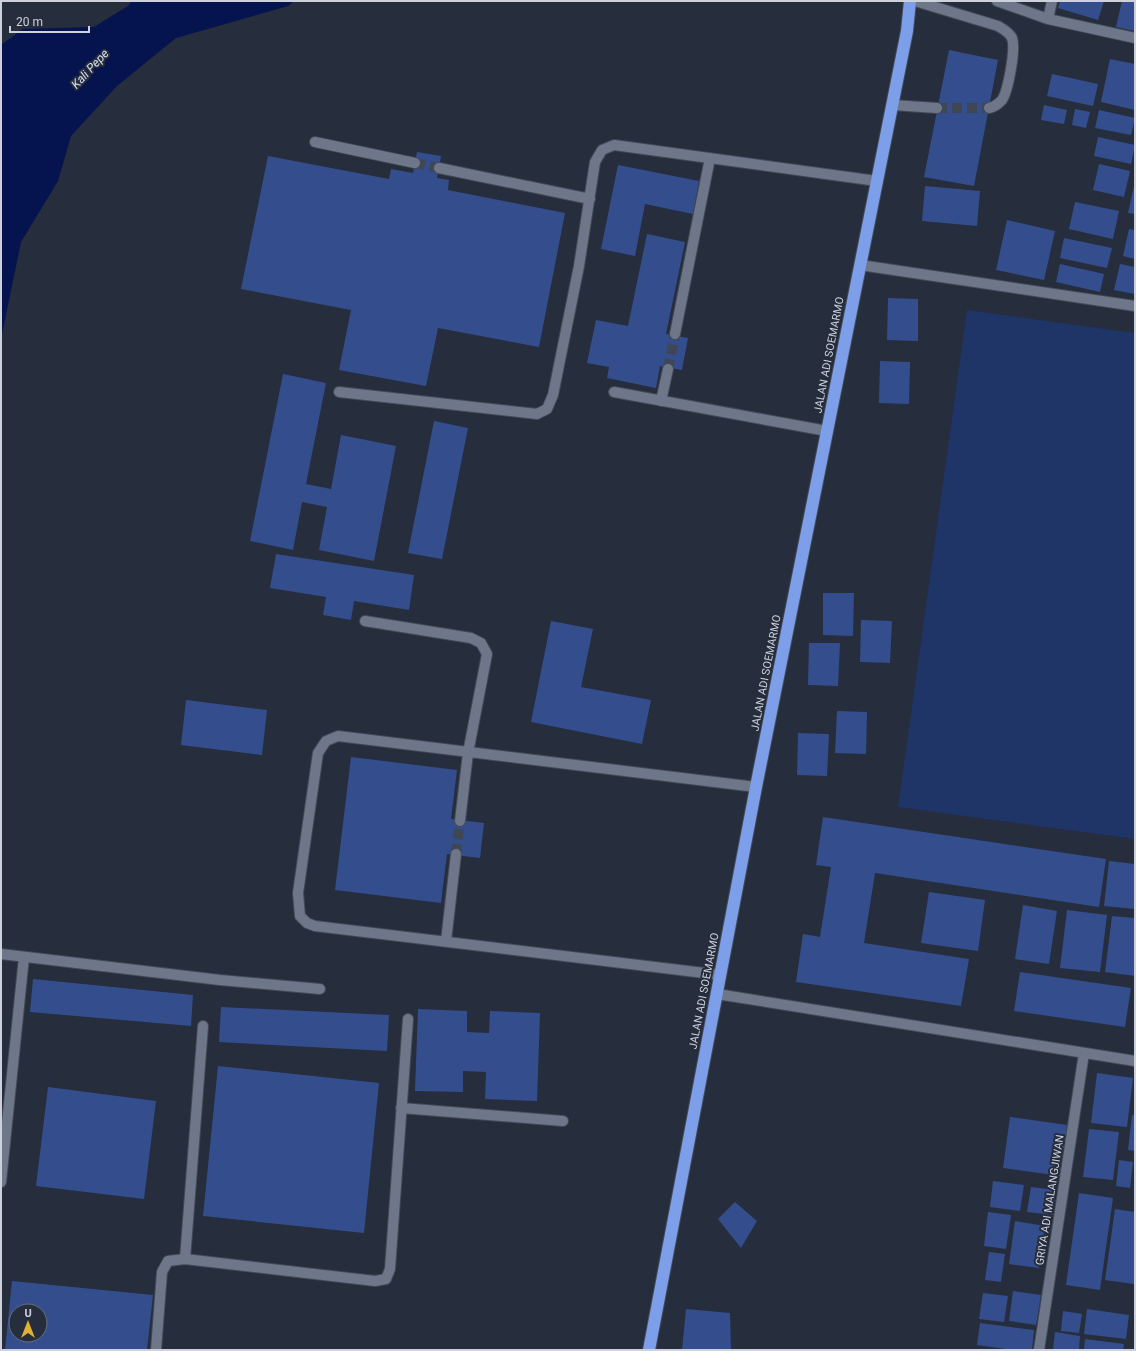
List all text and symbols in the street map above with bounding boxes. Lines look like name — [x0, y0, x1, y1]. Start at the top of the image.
scale bar — [10, 8, 89, 34]
text: 20 m — [16, 15, 43, 29]
water label: Kali Pepe — [68, 47, 112, 91]
street label: JALAN ADI SOEMARMO — [811, 296, 847, 414]
street label: JALAN ADI SOEMARMO — [748, 614, 784, 732]
street label: JALAN ADI SOEMARMO — [686, 932, 722, 1050]
street label: GRIYA ADI MALANGJIWAN — [1033, 1134, 1067, 1266]
north arrow — [8, 1303, 48, 1343]
text: U — [24, 1307, 32, 1320]

